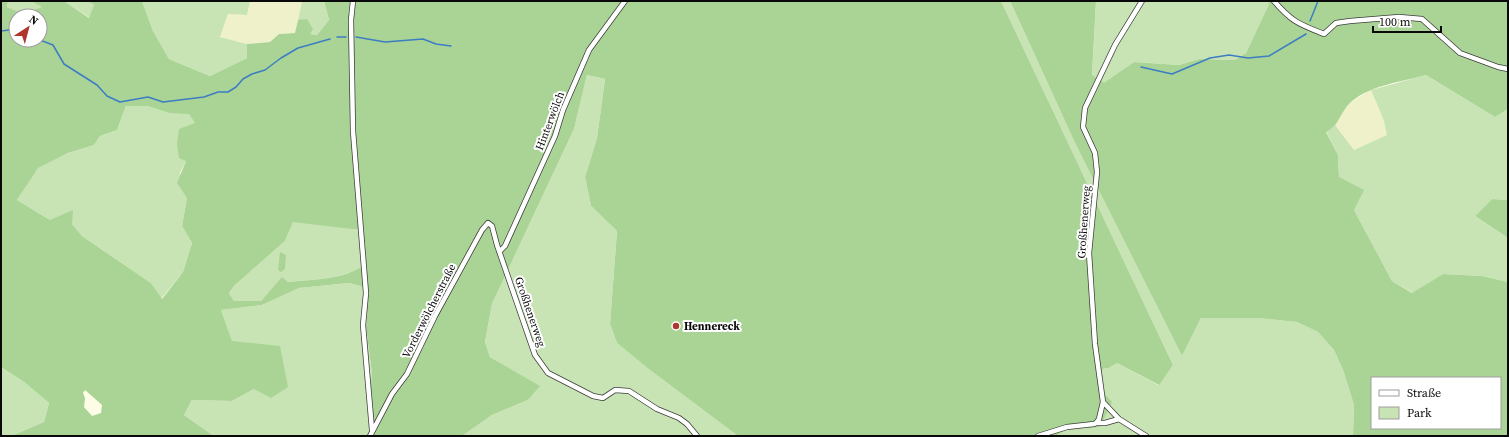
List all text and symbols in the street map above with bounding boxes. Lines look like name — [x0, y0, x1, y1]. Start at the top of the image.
north arrow — [8, 8, 48, 48]
scale bar — [1373, 8, 1441, 34]
text: N — [26, 12, 41, 29]
text: 100 m — [1379, 14, 1411, 30]
street label: Hinterwölch — [532, 89, 568, 153]
street label: Großhenerweg — [1074, 185, 1094, 259]
street label: Vorderwölcherstraße — [399, 261, 459, 361]
street label: Großhenerweg — [511, 275, 549, 349]
place label: Hennereck — [684, 319, 740, 334]
marker: Hennereck — [671, 321, 681, 331]
legend — [1371, 377, 1501, 429]
text: Straße — [1407, 385, 1441, 401]
text: Park — [1407, 405, 1432, 421]

